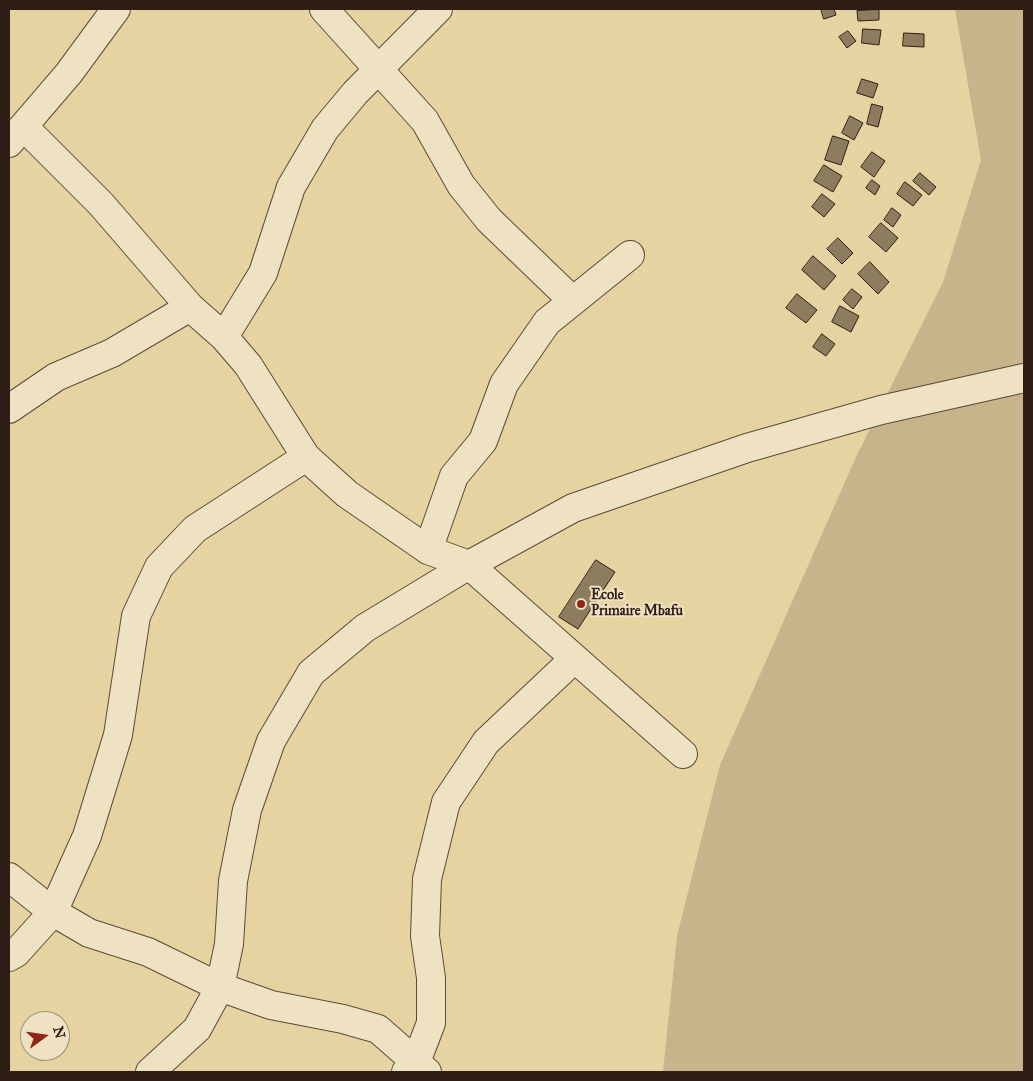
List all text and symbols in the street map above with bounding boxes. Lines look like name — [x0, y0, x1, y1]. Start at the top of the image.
place label: Ecole Primaire Mbafu — [591, 588, 683, 620]
marker: Ecole Primaire Mbafu — [575, 598, 587, 610]
north arrow — [20, 1011, 70, 1061]
text: N — [49, 1025, 69, 1040]

